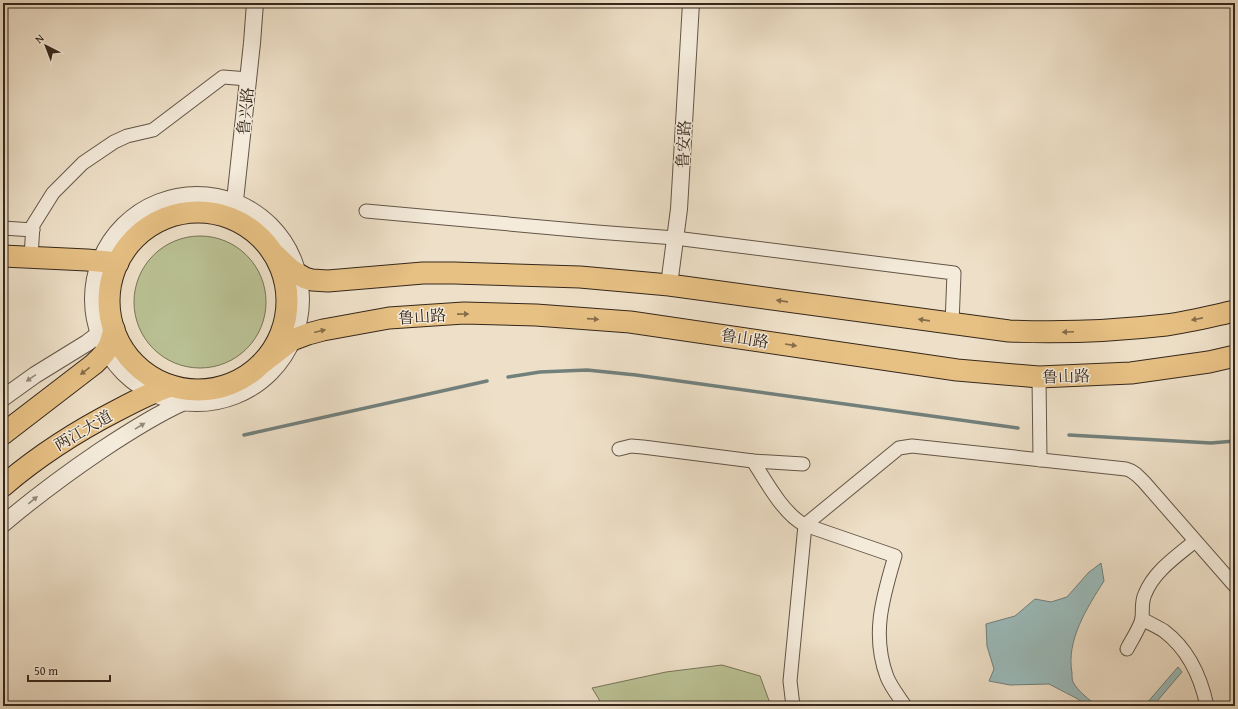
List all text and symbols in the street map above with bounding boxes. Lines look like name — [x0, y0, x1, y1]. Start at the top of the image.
north arrow — [26, 26, 66, 66]
text: N — [31, 30, 48, 47]
street label: 鲁兴路 — [231, 86, 259, 136]
street label: 鲁安路 — [670, 119, 696, 169]
one-way arrow — [776, 298, 788, 304]
street label: 鲁山路 — [397, 302, 447, 330]
one-way arrow — [457, 311, 470, 317]
one-way arrow — [587, 315, 599, 322]
one-way arrow — [1191, 316, 1203, 322]
one-way arrow — [918, 317, 930, 323]
street label: 鲁山路 — [719, 322, 771, 354]
one-way arrow — [314, 328, 326, 334]
one-way arrow — [1061, 329, 1074, 335]
one-way arrow — [785, 342, 797, 348]
street label: 鲁山路 — [1042, 363, 1090, 389]
one-way arrow — [80, 366, 91, 375]
one-way arrow — [26, 374, 36, 382]
street label: 两江大道 — [49, 404, 117, 456]
one-way arrow — [135, 422, 145, 430]
one-way arrow — [28, 495, 39, 504]
scale bar — [28, 657, 110, 683]
text: 50 m — [34, 662, 58, 679]

